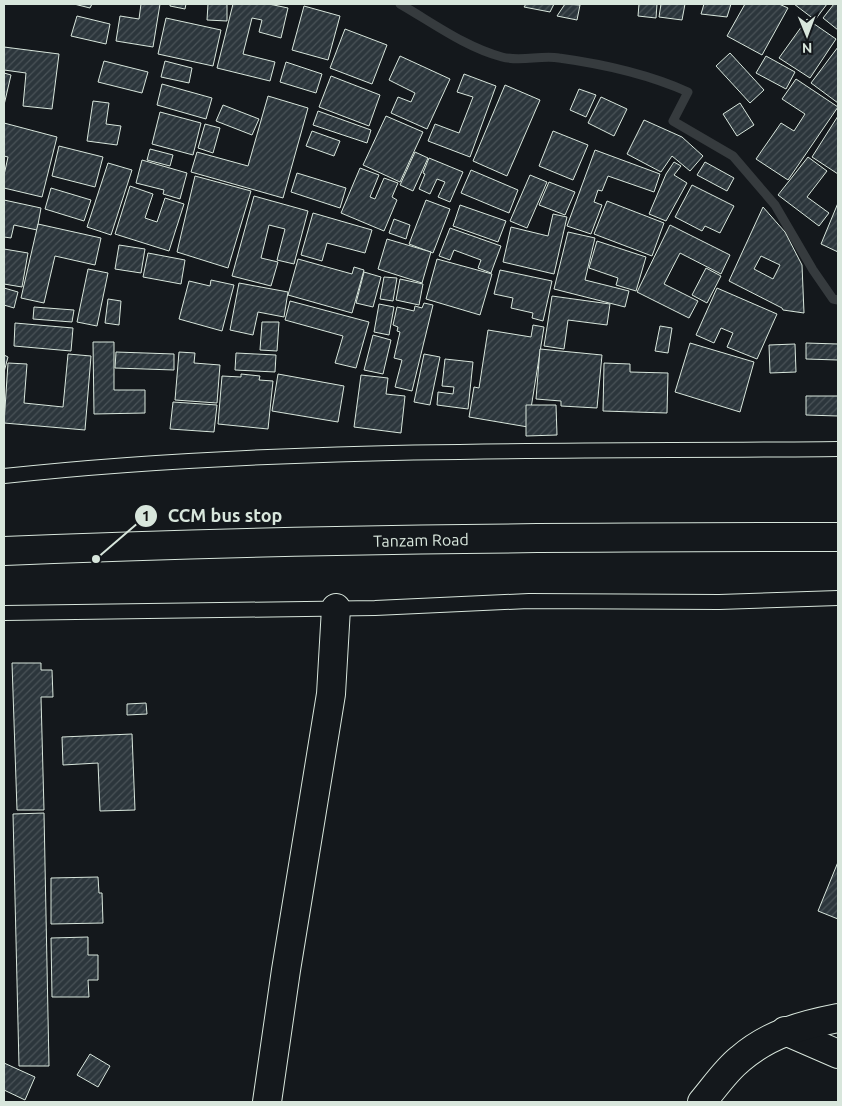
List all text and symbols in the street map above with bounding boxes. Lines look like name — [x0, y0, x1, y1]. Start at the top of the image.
north arrow — [782, 10, 832, 60]
text: N — [802, 40, 813, 56]
callout: CCM bus stop — [133, 499, 293, 532]
text: CCM bus stop — [168, 505, 282, 525]
text: 1 — [142, 507, 150, 524]
street label: Tanzam Road — [373, 530, 469, 550]

